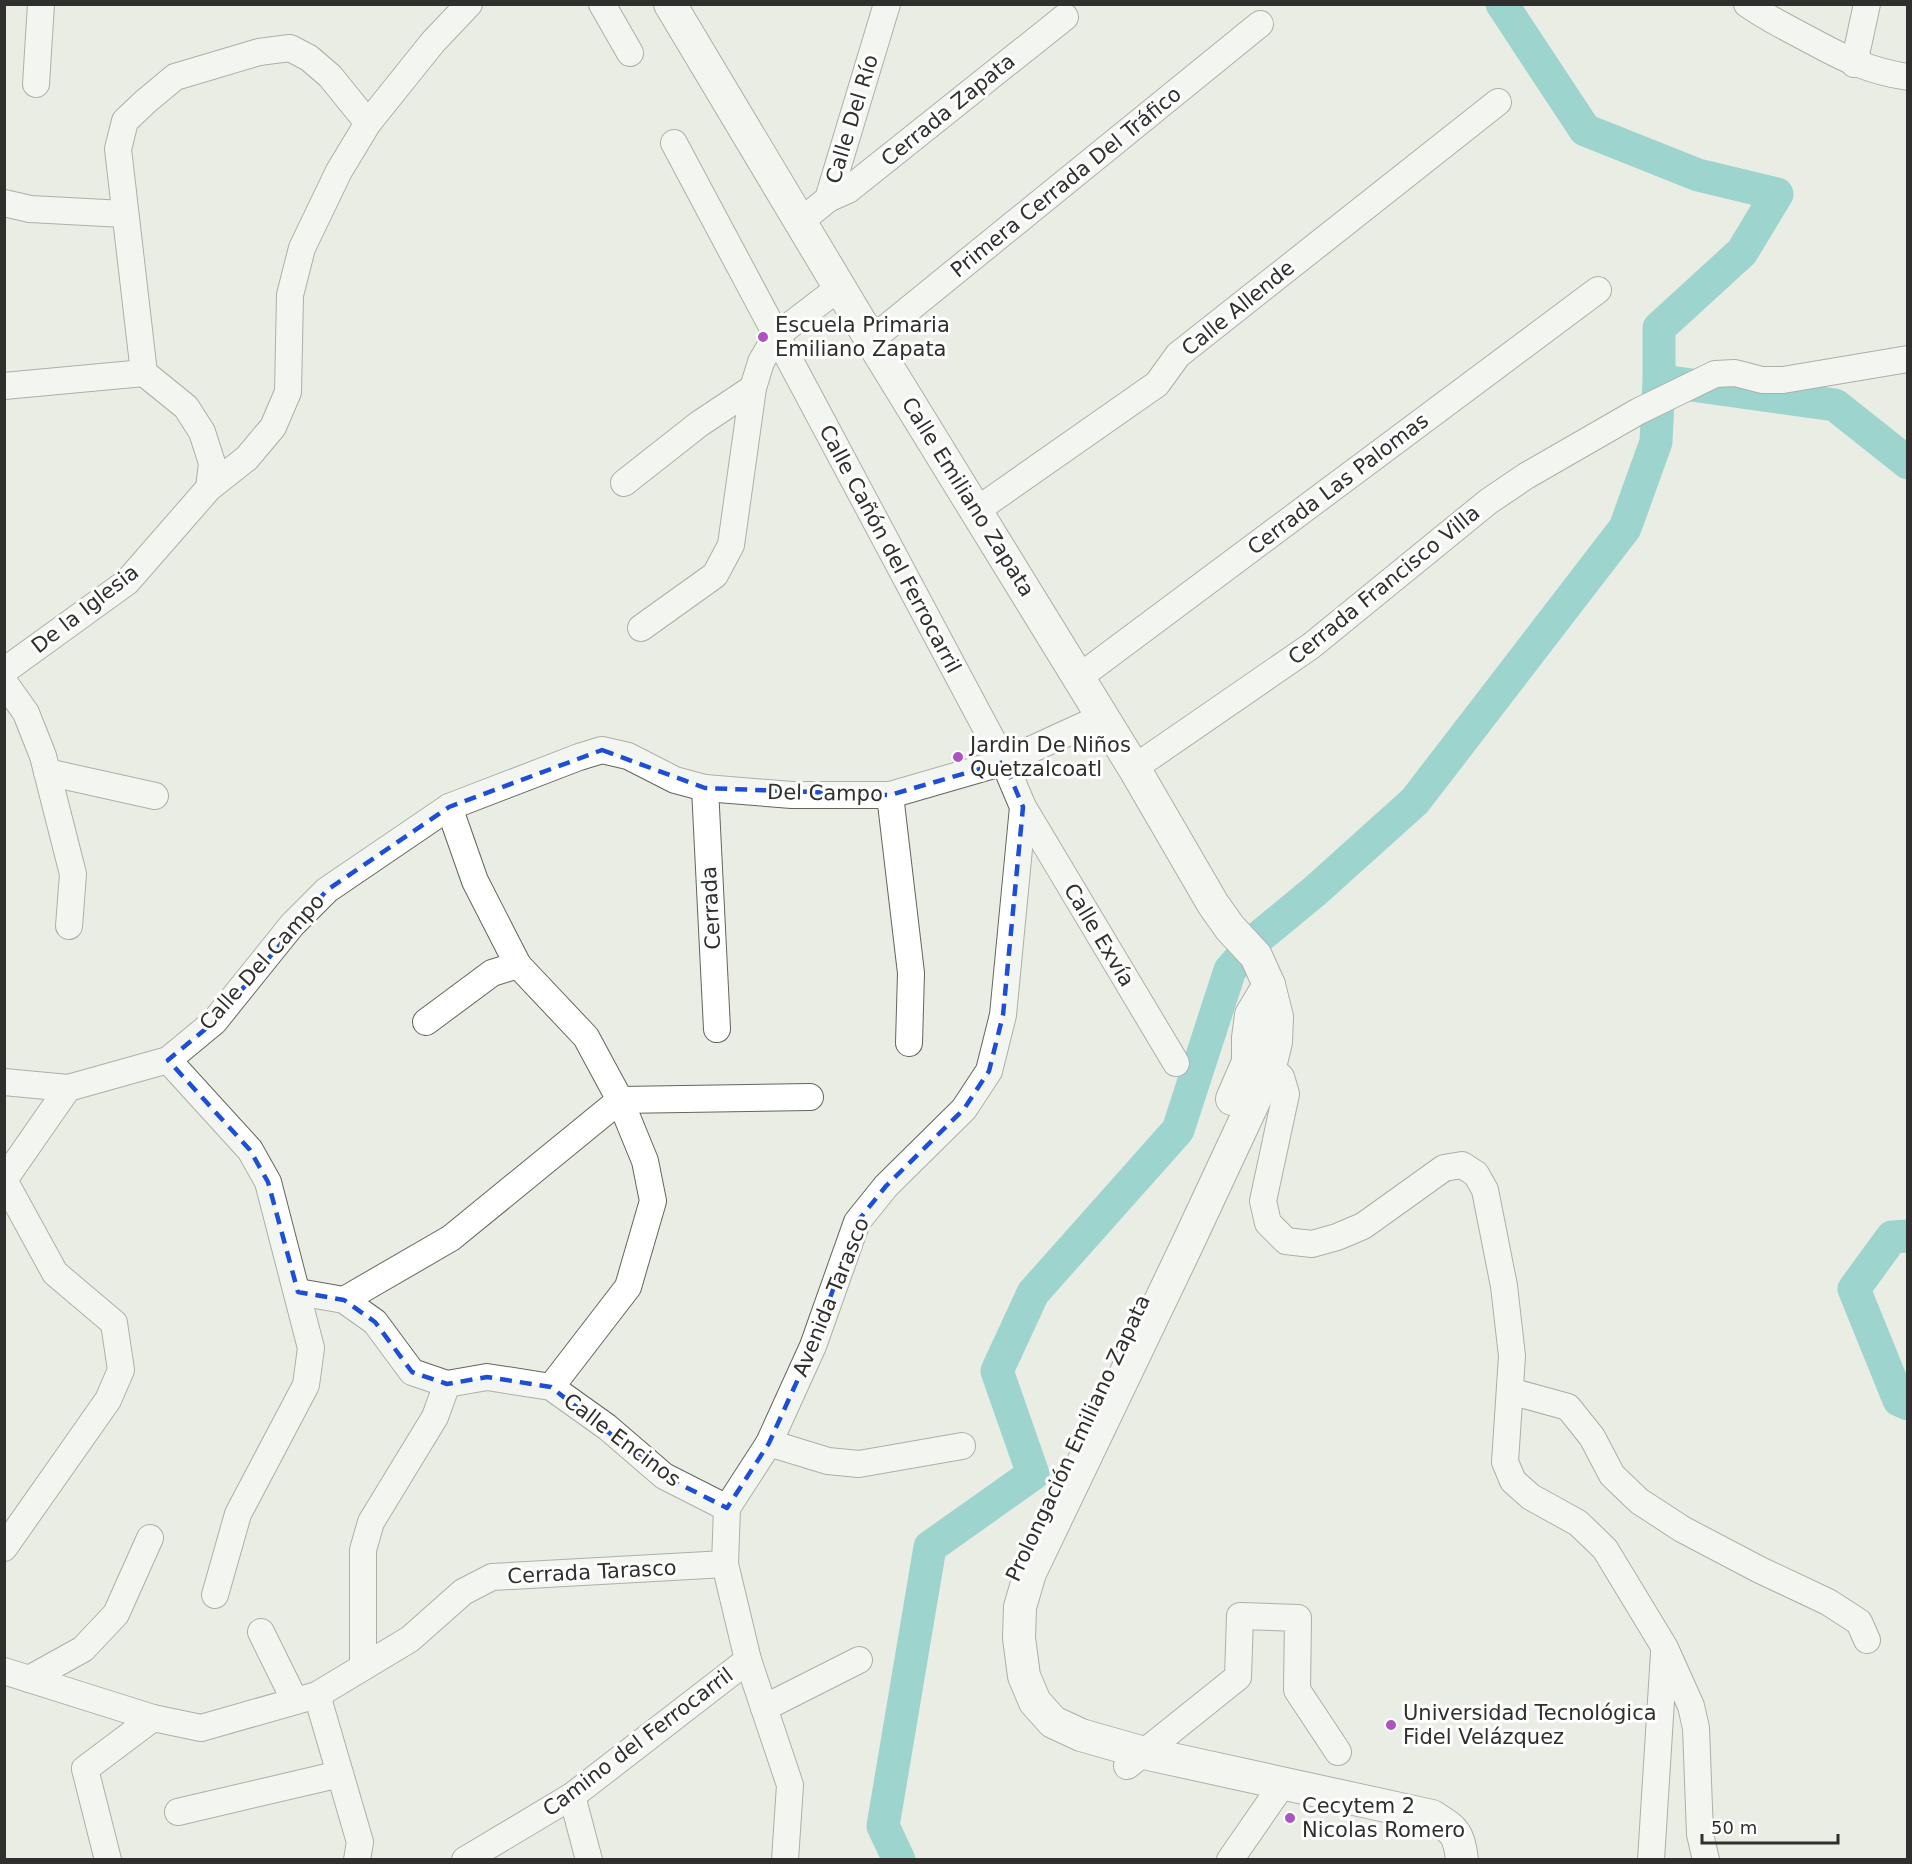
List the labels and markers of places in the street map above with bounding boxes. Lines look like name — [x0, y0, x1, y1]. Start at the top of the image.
place label: Escuela Primaria Emiliano Zapata — [775, 313, 950, 361]
marker: Escuela Primaria Emiliano Zapata — [756, 330, 770, 344]
place label: Jardin De Niños Quetzalcoatl — [968, 733, 1131, 781]
marker: Jardin De Niños Quetzalcoatl — [951, 750, 965, 764]
place label: Universidad Tecnológica Fidel Velázquez — [1403, 1701, 1657, 1749]
marker: Universidad Tecnológica Fidel Velázquez — [1384, 1718, 1398, 1732]
place label: Cecytem 2 Nicolas Romero — [1302, 1794, 1465, 1842]
marker: Cecytem 2 Nicolas Romero — [1283, 1811, 1297, 1825]

